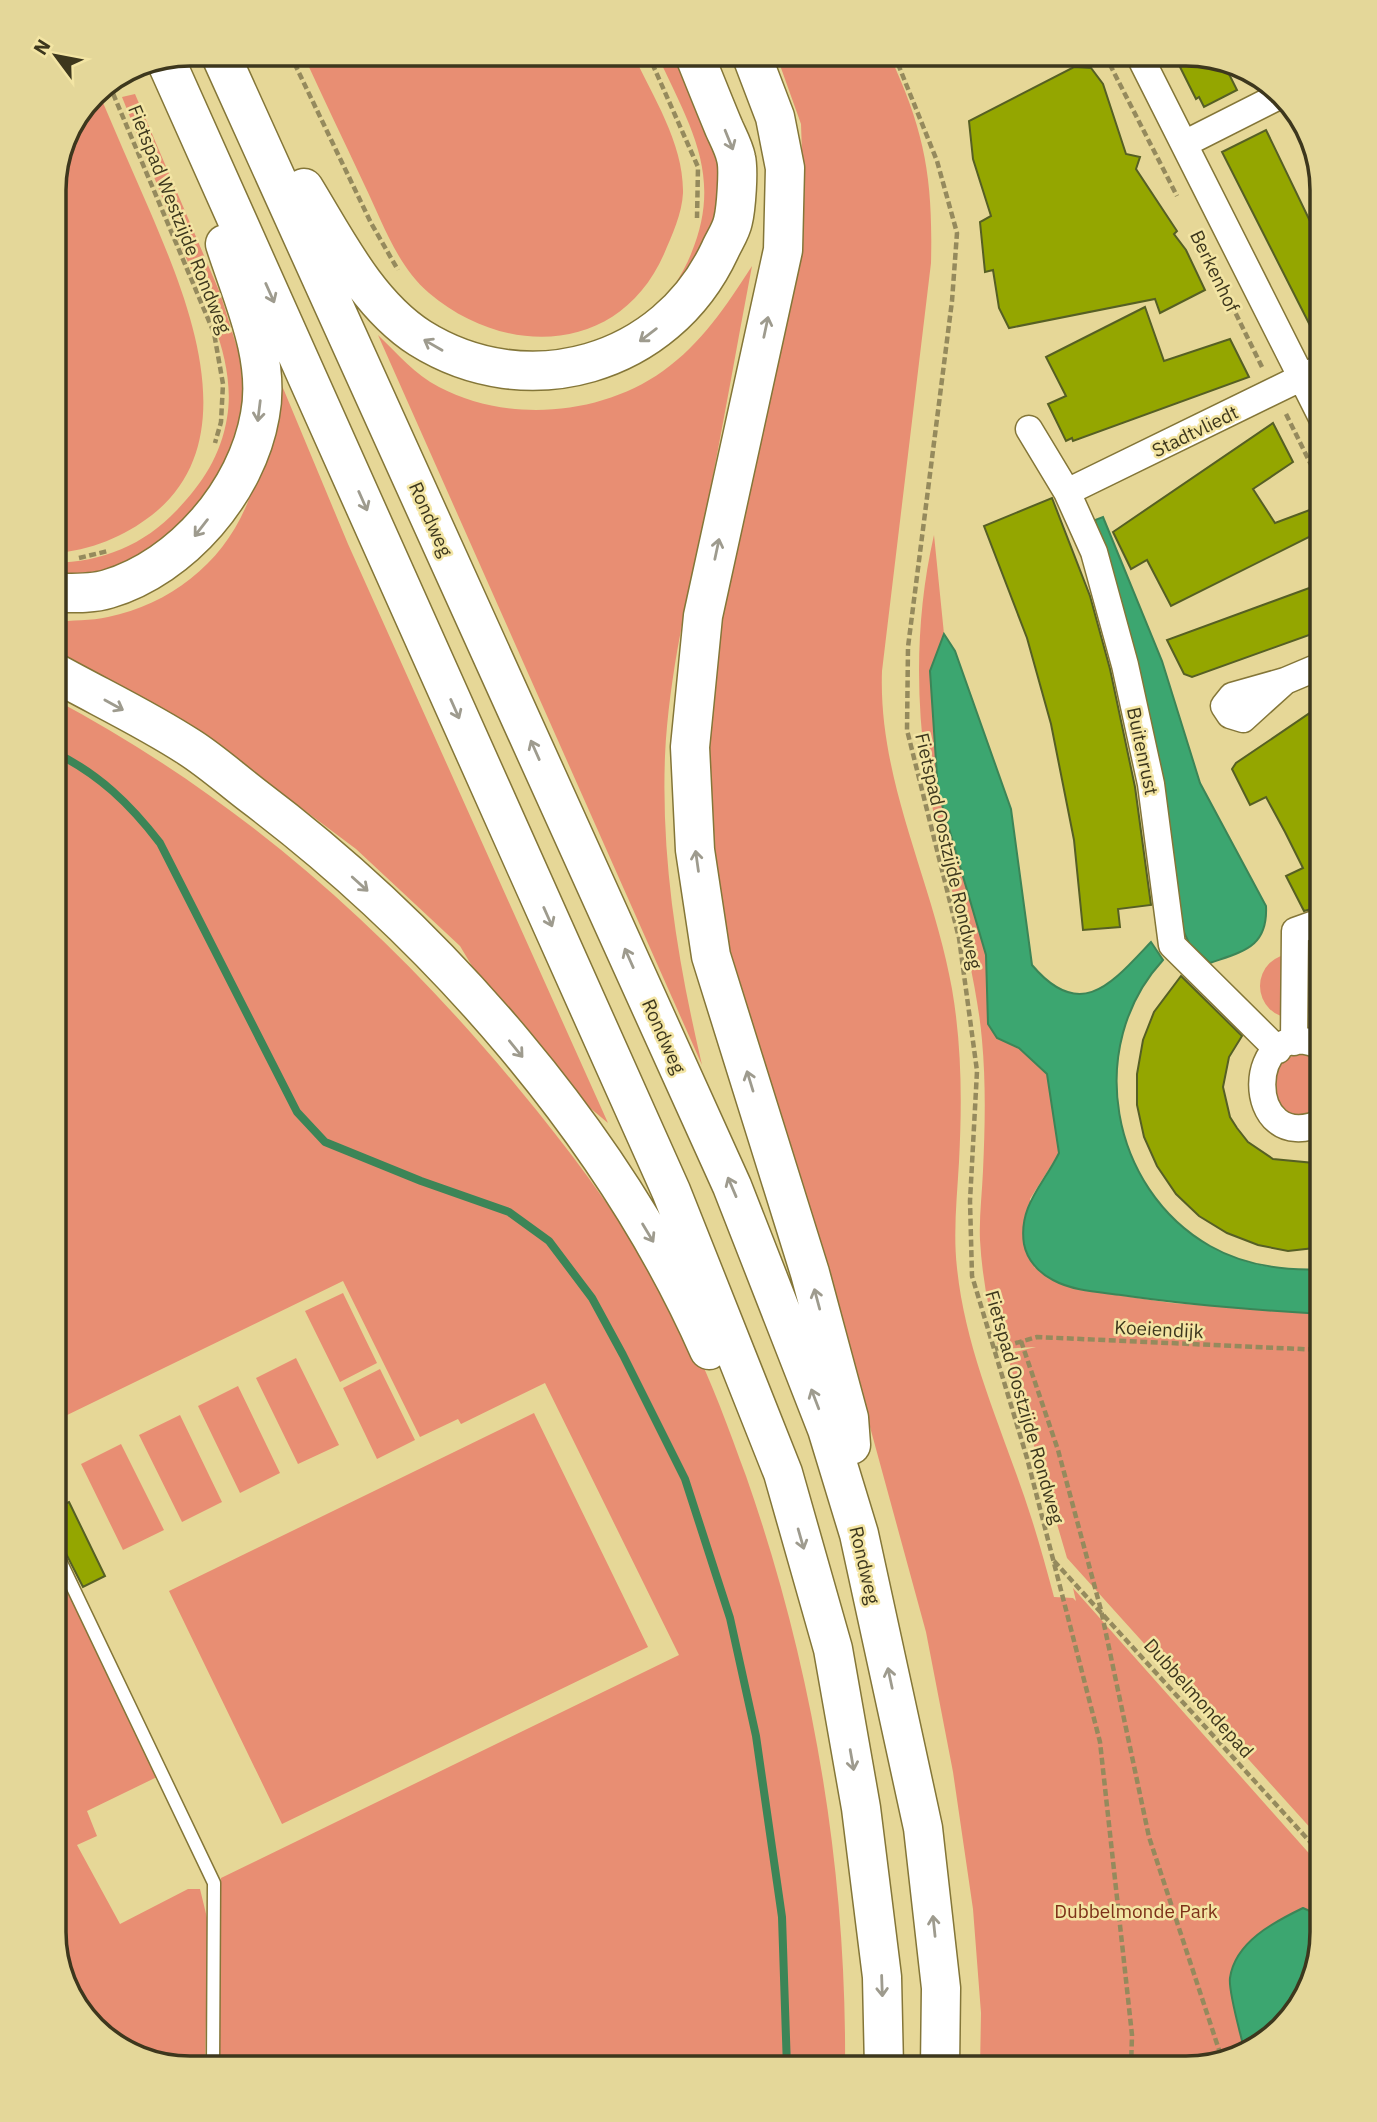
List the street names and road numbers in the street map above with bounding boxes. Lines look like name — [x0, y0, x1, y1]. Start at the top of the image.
street label: Fietspad Westzijde Rondweg — [123, 101, 237, 337]
street label: Berkenhof — [1185, 226, 1245, 316]
street label: Stadtvliedt — [1148, 400, 1242, 462]
street label: Rondweg — [404, 478, 458, 560]
street label: Buitenrust — [1122, 705, 1164, 797]
street label: Fietspad Oostzijde Rondweg — [910, 730, 988, 972]
street label: Rondweg — [637, 995, 691, 1077]
street label: Fietspad Oostzijde Rondweg — [980, 1287, 1070, 1527]
street label: Koeiendijk — [1114, 1315, 1204, 1343]
street label: Rondweg — [844, 1524, 886, 1606]
street label: Dubbelmondepad — [1139, 1633, 1259, 1763]

